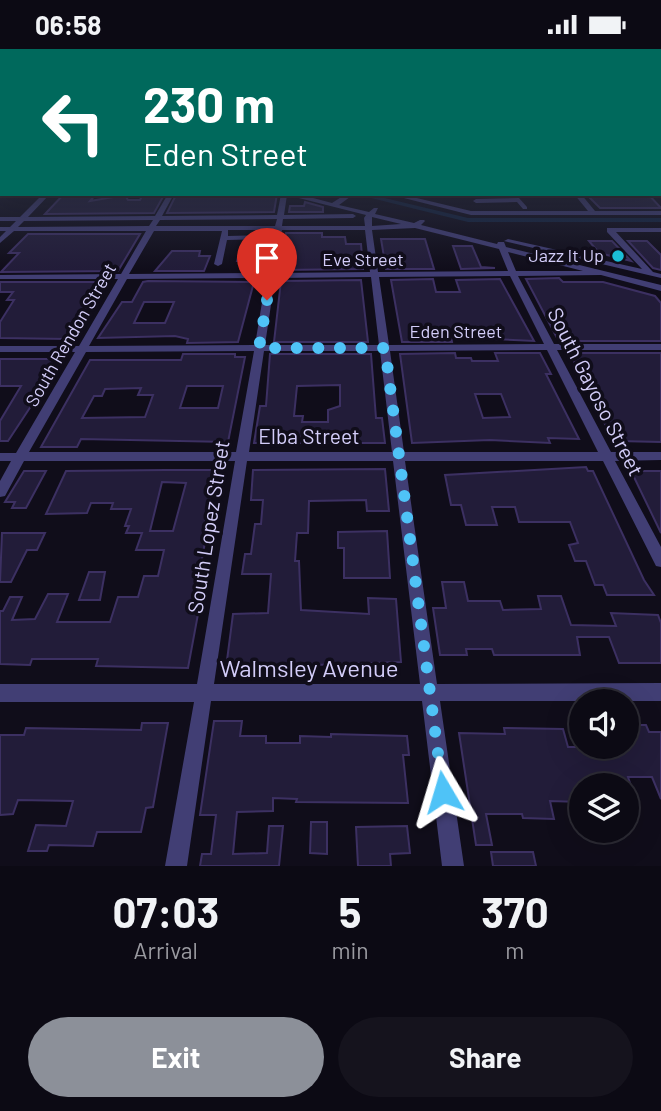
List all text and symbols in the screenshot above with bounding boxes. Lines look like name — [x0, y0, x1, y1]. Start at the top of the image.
text: 06:58 — [35, 9, 101, 40]
text: 230 m — [143, 74, 275, 133]
icon: left — [28, 77, 119, 168]
text: Eden Street — [143, 134, 308, 172]
pin — [237, 228, 297, 300]
icon: arrive — [248, 239, 286, 277]
place label: Jazz It Up — [528, 244, 604, 266]
street label: Eve Street — [322, 248, 404, 270]
marker: Jazz It Up — [610, 248, 626, 264]
street label: South Rendon Street — [20, 259, 120, 410]
street label: South Gayoso Street — [543, 303, 650, 480]
street label: Eden Street — [410, 320, 502, 342]
street label: Elba Street — [258, 423, 360, 448]
street label: South Lopez Street — [181, 438, 234, 615]
street label: Walmsley Avenue — [219, 653, 399, 682]
map controls — [569, 689, 639, 843]
button: sound — [569, 689, 639, 759]
position arrow — [406, 755, 480, 829]
button: layers — [569, 773, 639, 843]
text: 07:03 — [112, 886, 219, 936]
text: 5 — [339, 886, 361, 936]
text: 370 — [481, 886, 549, 936]
text: Arrival — [134, 936, 198, 964]
text: min — [331, 936, 369, 964]
text: m — [505, 936, 524, 964]
button: Exit — [28, 1017, 324, 1097]
button: Share — [338, 1017, 633, 1097]

